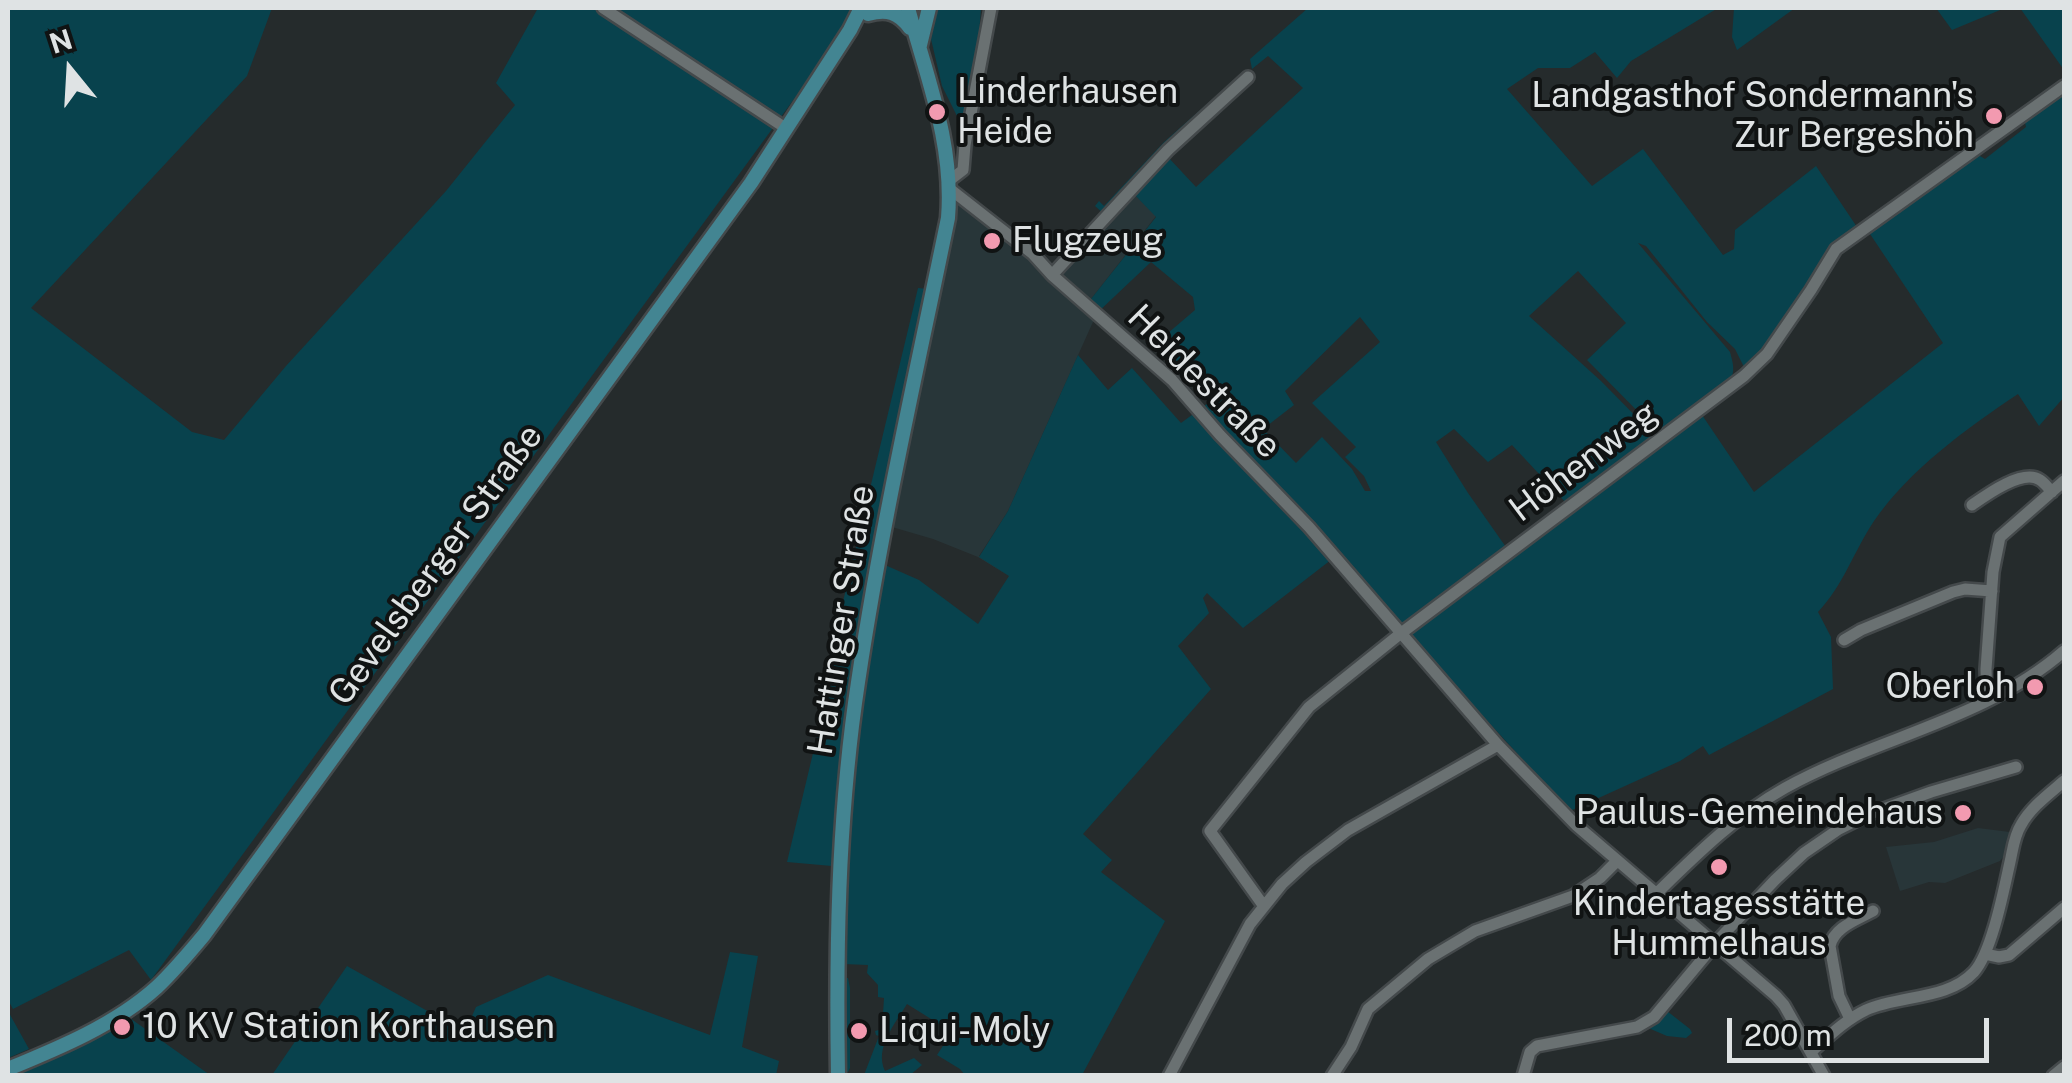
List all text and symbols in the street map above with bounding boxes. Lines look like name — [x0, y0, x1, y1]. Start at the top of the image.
north arrow — [20, 20, 120, 120]
text: N — [45, 22, 76, 60]
place label: Linderhausen Heide — [957, 71, 1178, 153]
place label: Landgasthof Sondermann's Zur Bergeshöh — [1531, 75, 1974, 157]
marker: Linderhausen Heide — [926, 101, 948, 123]
marker: Landgasthof Sondermann's Zur Bergeshöh — [1983, 105, 2005, 127]
place label: Flugzeug — [1012, 220, 1163, 262]
marker: Flugzeug — [981, 230, 1003, 252]
street label: Heidestraße — [1119, 297, 1289, 467]
street label: Höhenweg — [1502, 393, 1666, 531]
street label: Gevelsberger Straße — [320, 417, 552, 713]
street label: Hattinger Straße — [800, 482, 884, 758]
place label: Oberloh — [1885, 666, 2015, 708]
marker: Oberloh — [2024, 676, 2046, 698]
place label: Paulus-Gemeindehaus — [1576, 792, 1943, 834]
marker: Paulus-Gemeindehaus — [1952, 802, 1974, 824]
marker: Kindertagesstätte Hummelhaus — [1708, 856, 1730, 878]
place label: Kindertagesstätte Hummelhaus — [1573, 883, 1865, 965]
scale bar — [1732, 998, 1994, 1060]
place label: 10 KV Station Korthausen — [142, 1006, 555, 1048]
place label: Liqui-Moly — [879, 1010, 1050, 1052]
marker: 10 KV Station Korthausen — [111, 1016, 133, 1038]
text: 200 m — [1744, 1017, 1832, 1053]
marker: Liqui-Moly — [848, 1020, 870, 1042]

